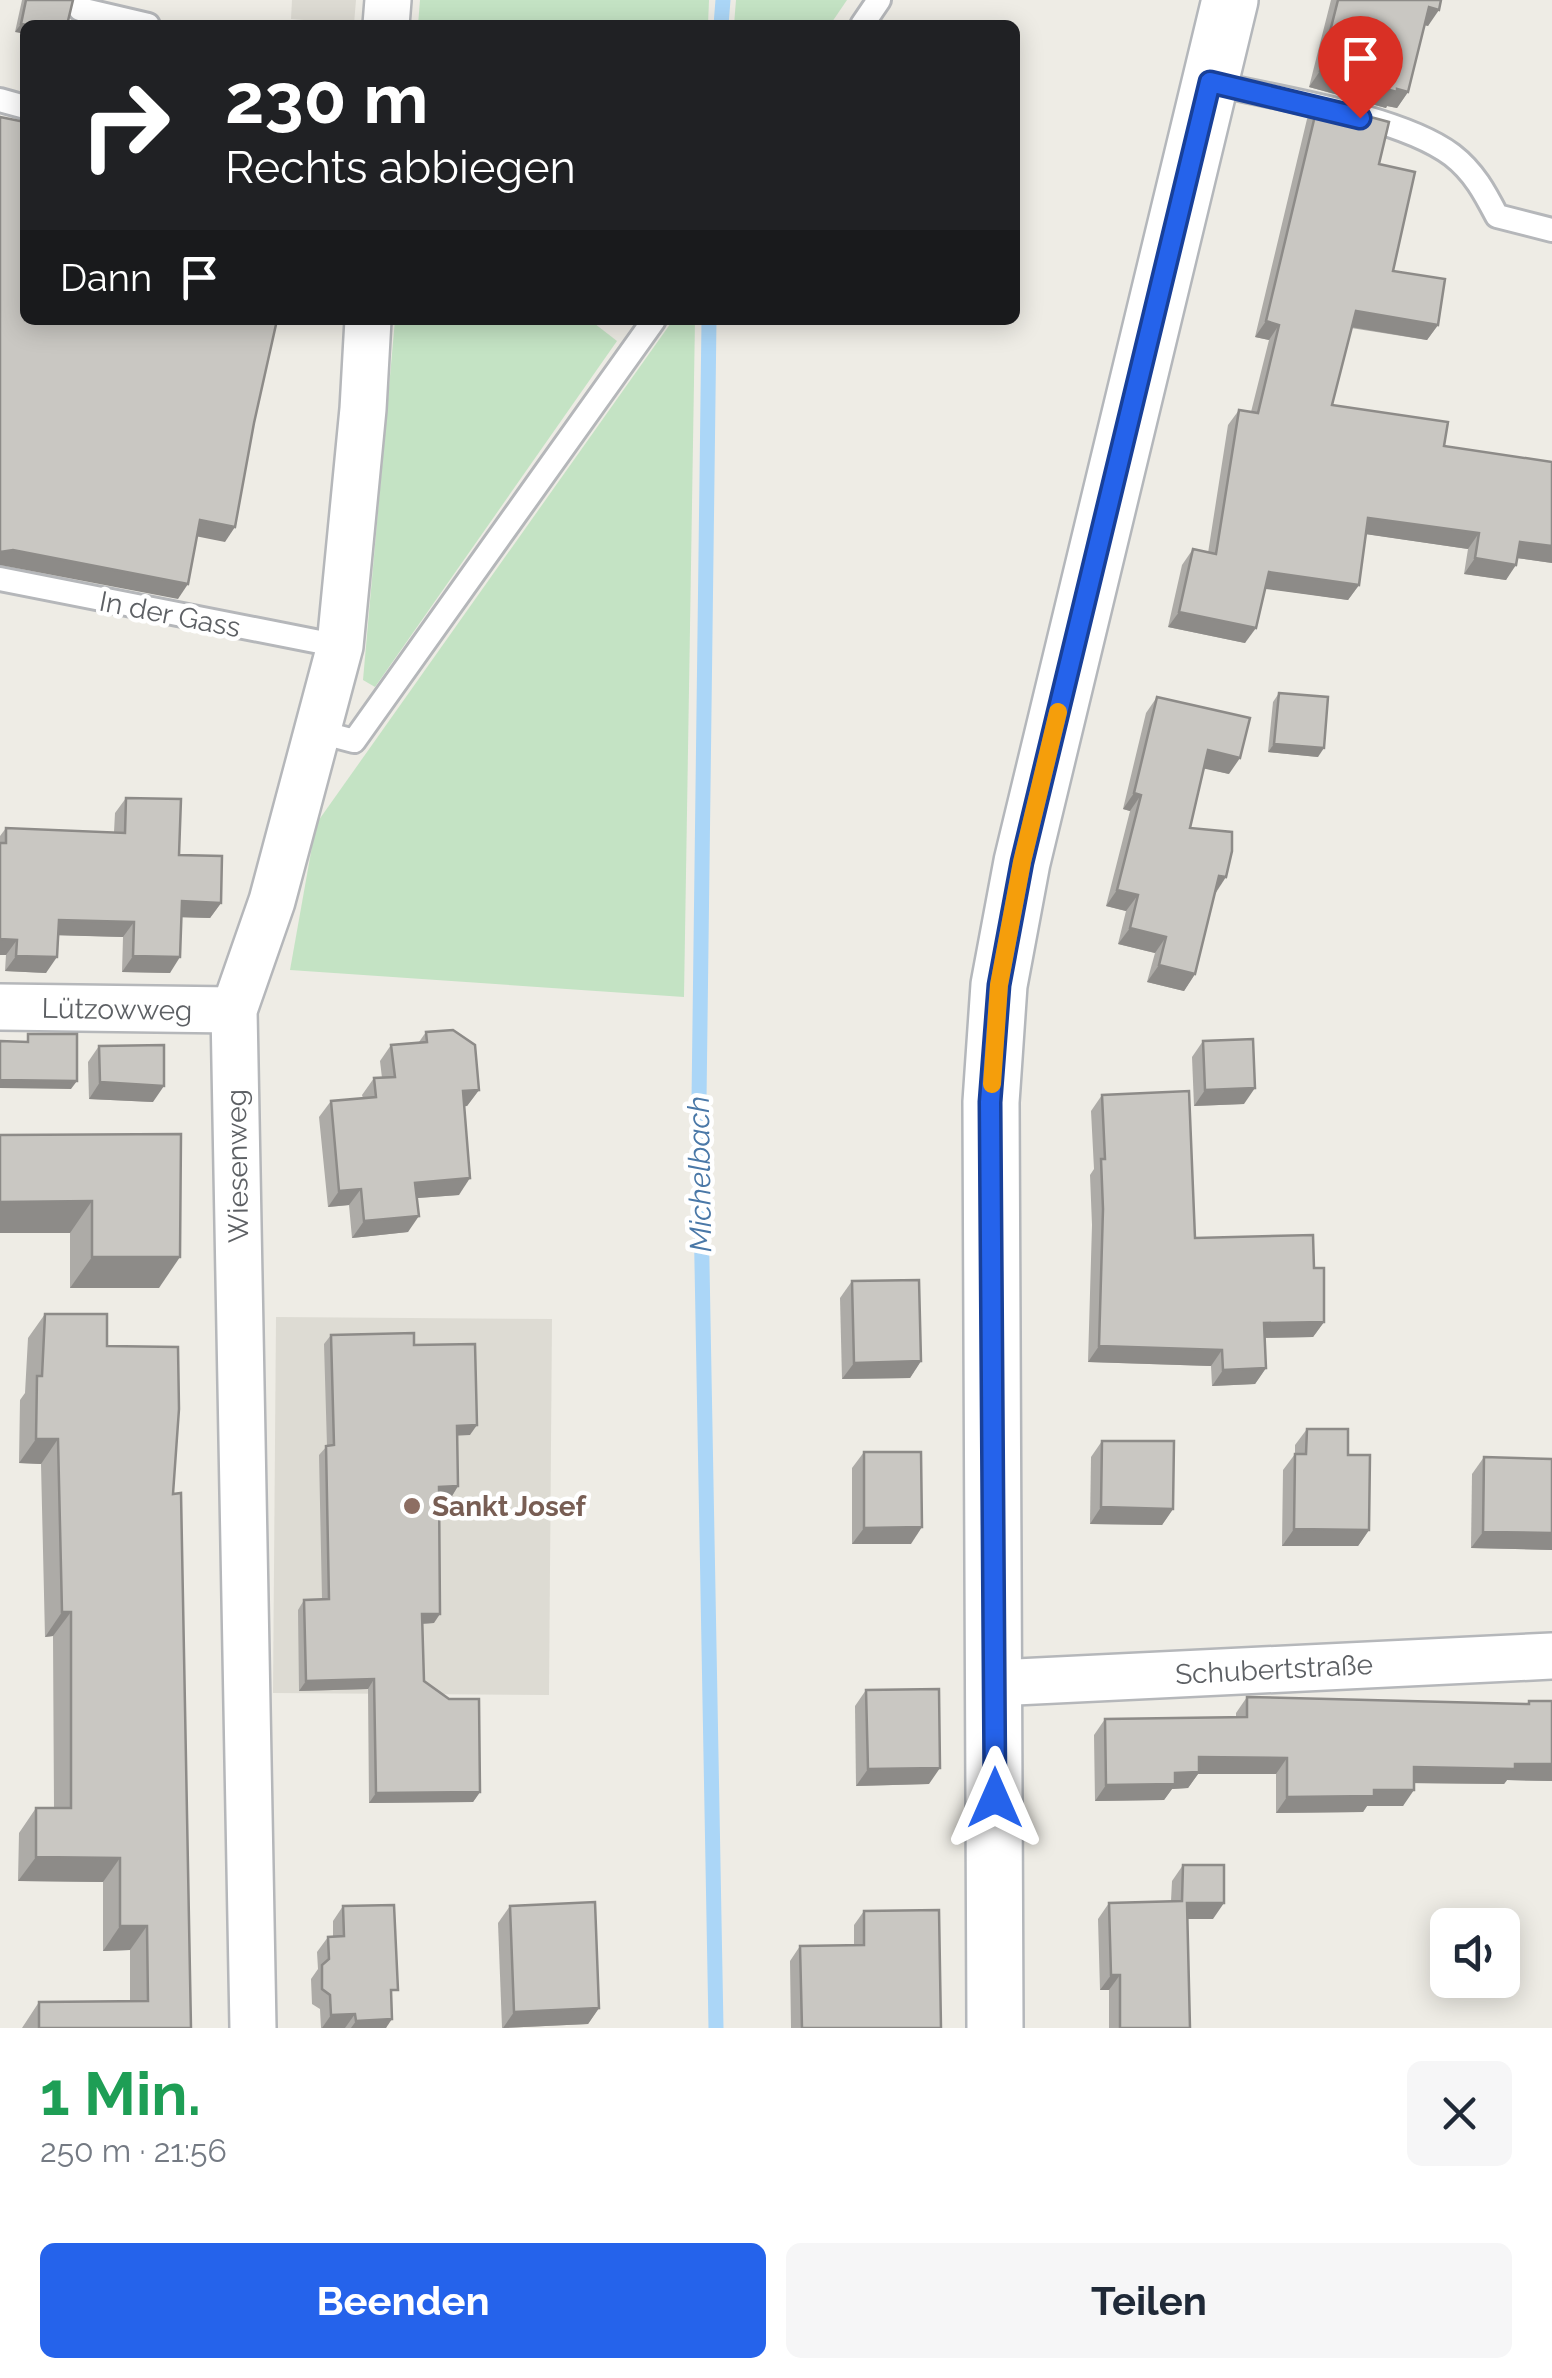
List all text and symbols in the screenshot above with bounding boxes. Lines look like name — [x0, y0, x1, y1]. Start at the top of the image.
pin — [1318, 16, 1403, 119]
icon: arrive — [1333, 31, 1388, 86]
text: 230 m — [225, 57, 429, 139]
icon: right — [60, 60, 190, 190]
text: Rechts abbiegen — [225, 141, 576, 194]
icon: arrive — [172, 250, 227, 305]
text: Dann — [60, 255, 152, 300]
street label: In der Gass — [97, 585, 243, 644]
street label: Lützowweg — [41, 992, 193, 1027]
street label: Wiesenweg — [220, 1089, 255, 1243]
water label: Michelbach — [681, 1096, 718, 1252]
place label: Sankt Josef — [432, 1490, 587, 1523]
marker: Sankt Josef — [401, 1495, 423, 1517]
street label: Schubertstraße — [1174, 1648, 1374, 1691]
position arrow — [943, 1746, 1047, 1850]
map controls — [1430, 1908, 1520, 1998]
button: sound — [1430, 1908, 1520, 1998]
text: 1 Min. — [40, 2059, 201, 2129]
button: close — [1407, 2061, 1512, 2166]
text: 250 m · 21:56 — [40, 2132, 227, 2169]
button: Beenden — [40, 2243, 766, 2358]
button: Teilen — [786, 2243, 1512, 2358]

